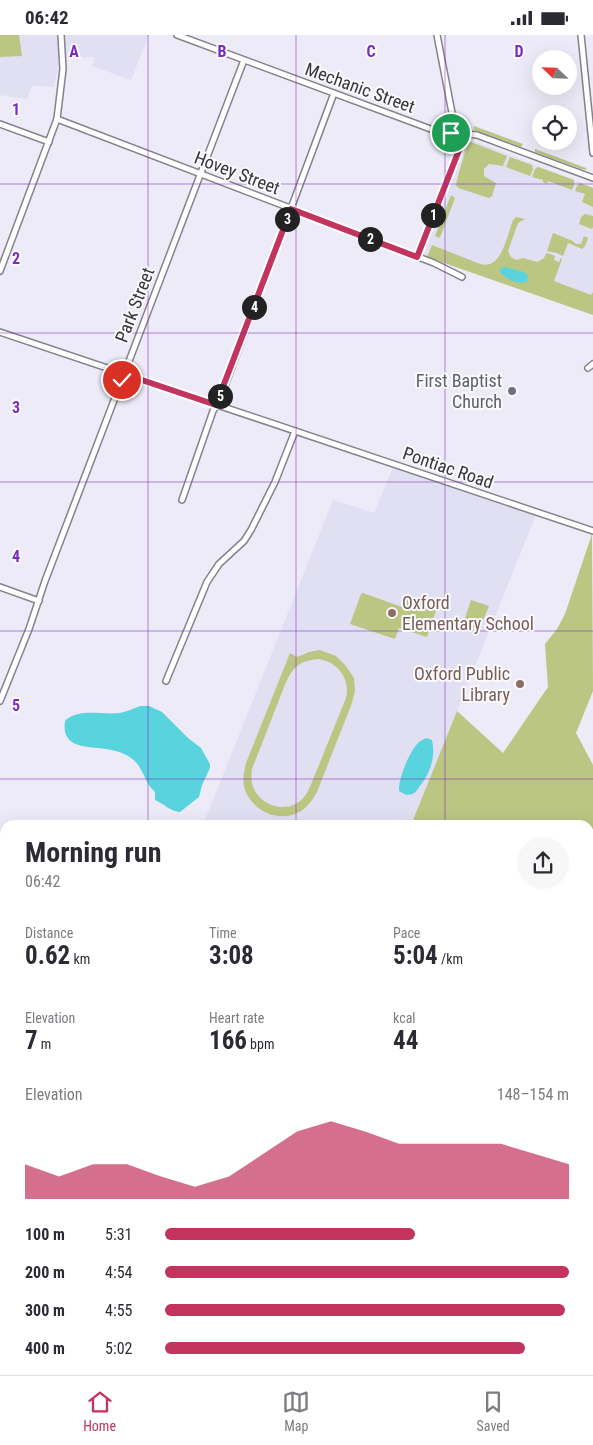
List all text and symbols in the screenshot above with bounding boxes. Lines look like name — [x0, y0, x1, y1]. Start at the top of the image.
text: 06:42 — [25, 6, 69, 29]
text: A — [69, 42, 79, 61]
text: B — [218, 42, 227, 61]
text: C — [366, 42, 376, 61]
text: D — [514, 42, 524, 61]
north arrow — [532, 50, 578, 95]
map controls — [532, 50, 577, 150]
street label: Mechanic Street — [302, 58, 418, 117]
text: 1 — [12, 100, 20, 119]
button: locate — [532, 105, 577, 150]
pin — [430, 112, 472, 154]
icon: arrive — [437, 119, 465, 147]
street label: Hovey Street — [192, 147, 283, 198]
pin: 1 — [420, 203, 446, 227]
pin: 3 — [274, 207, 300, 231]
text: 1 — [430, 207, 437, 223]
text: 3 — [284, 211, 291, 227]
pin: 2 — [358, 227, 382, 251]
text: 2 — [367, 231, 374, 247]
text: 2 — [12, 249, 20, 268]
street label: Park Street — [111, 264, 158, 345]
pin: 4 — [242, 295, 266, 319]
text: 4 — [251, 299, 258, 315]
pin — [101, 359, 143, 401]
icon: check — [108, 366, 136, 394]
place label: First Baptist Church — [416, 370, 502, 412]
pin: 5 — [208, 383, 232, 409]
marker: First Baptist Church — [506, 385, 518, 397]
text: 5 — [217, 388, 224, 404]
text: 3 — [12, 398, 20, 417]
street label: Pontiac Road — [400, 442, 496, 493]
text: 4 — [12, 547, 20, 566]
place label: Oxford Elementary School — [402, 592, 534, 634]
marker: Oxford Elementary School — [386, 607, 398, 619]
place label: Oxford Public Library — [414, 663, 510, 705]
marker: Oxford Public Library — [514, 678, 526, 690]
text: 5 — [12, 696, 20, 715]
text: Morning run — [25, 836, 161, 869]
button: share — [517, 837, 569, 889]
text: 06:42 — [25, 872, 60, 891]
text: Distance — [25, 925, 73, 941]
text: Time — [209, 925, 237, 941]
text: Pace — [393, 925, 420, 941]
text: 0.62 — [25, 941, 70, 970]
text: 3:08 — [209, 941, 254, 970]
text: 5:04 — [393, 941, 438, 970]
text: km — [70, 951, 90, 967]
text: /km — [438, 951, 463, 967]
text: Elevation — [25, 1010, 75, 1026]
text: Heart rate — [209, 1010, 264, 1026]
text: kcal — [393, 1010, 416, 1026]
text: 7 — [25, 1026, 38, 1055]
text: 166 — [209, 1026, 247, 1055]
text: 44 — [393, 1026, 418, 1055]
text: m — [38, 1036, 51, 1052]
text: bpm — [247, 1036, 274, 1052]
text: Elevation — [25, 1085, 83, 1104]
text: 148–154 m — [497, 1085, 569, 1104]
text: 100 m — [25, 1225, 65, 1244]
text: 5:31 — [105, 1225, 132, 1244]
text: 200 m — [25, 1263, 65, 1282]
text: 4:54 — [105, 1263, 132, 1282]
text: 300 m — [25, 1301, 65, 1320]
text: 4:55 — [105, 1301, 132, 1320]
text: 400 m — [25, 1339, 65, 1358]
text: 5:02 — [105, 1339, 132, 1358]
tab: Home — [83, 1388, 116, 1434]
tab: Map — [282, 1388, 310, 1434]
tab: Saved — [477, 1388, 510, 1434]

